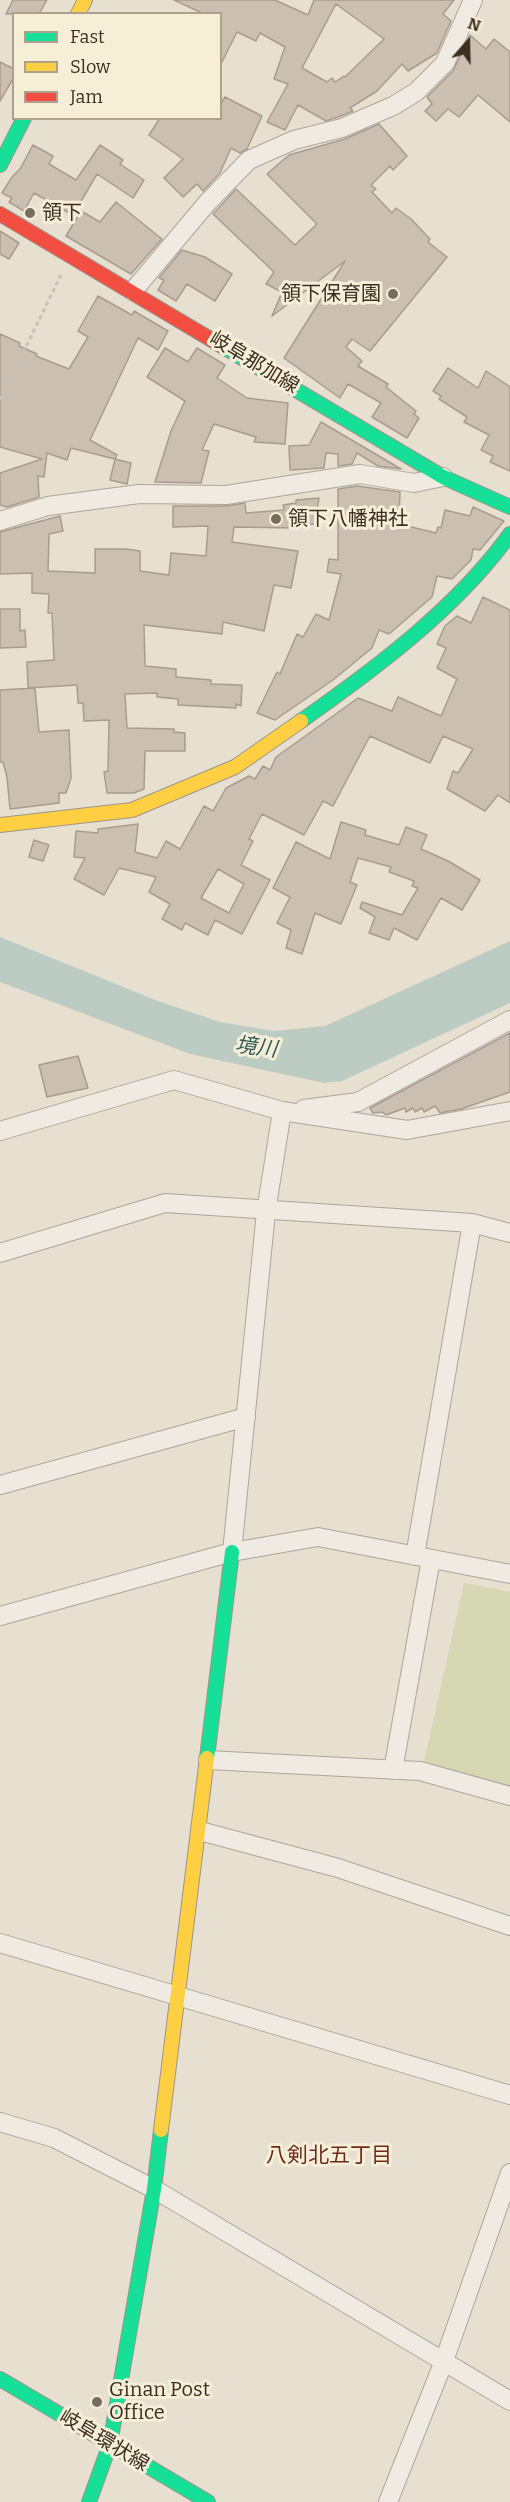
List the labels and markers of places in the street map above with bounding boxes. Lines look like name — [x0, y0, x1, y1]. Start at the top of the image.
place label: 領下 — [42, 201, 82, 225]
marker: 領下 — [23, 206, 37, 220]
place label: 領下保育園 — [281, 282, 381, 306]
marker: 領下保育園 — [386, 287, 400, 301]
place label: 領下八幡神社 — [288, 507, 408, 531]
marker: 領下八幡神社 — [269, 512, 283, 526]
place label: Ginan Post Office — [109, 2378, 210, 2425]
marker: Ginan Post Office — [90, 2395, 104, 2409]

